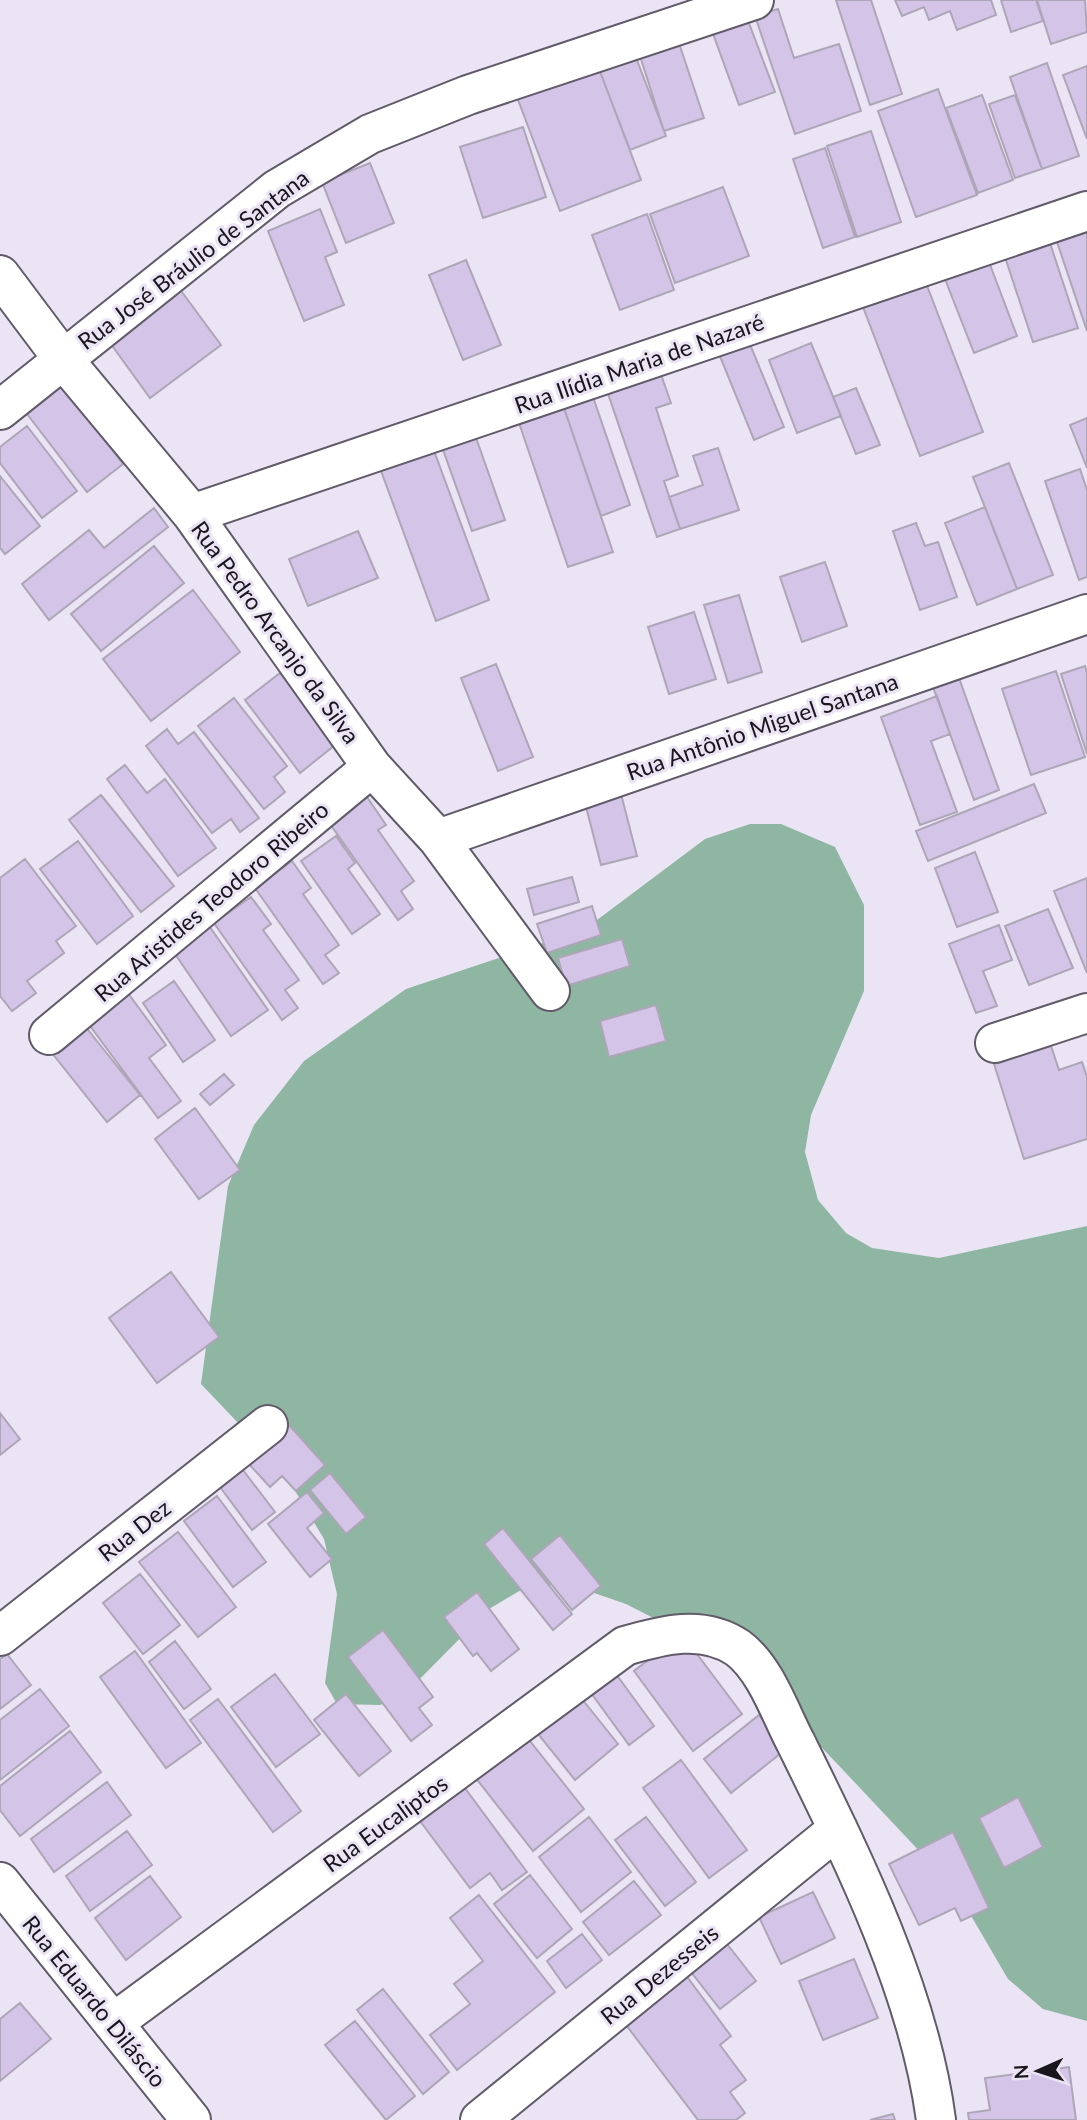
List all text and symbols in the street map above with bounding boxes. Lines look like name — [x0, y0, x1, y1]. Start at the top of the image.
street label: Rua José Bráulio de Santana — [72, 163, 314, 355]
street label: Rua Ilídia Maria de Nazaré — [511, 307, 767, 419]
street label: Rua Pedro Arcanjo da Silva — [186, 515, 366, 749]
street label: Rua Antônio Miguel Santana — [623, 666, 901, 786]
street label: Rua Aristides Teodoro Ribeiro — [88, 795, 334, 1007]
street label: Rua Dez — [92, 1493, 176, 1567]
street label: Rua Eucaliptos — [317, 1768, 453, 1878]
street label: Rua Eduardo Diláscio — [17, 1909, 173, 2093]
street label: Rua Dezesseis — [594, 1918, 724, 2030]
north arrow — [1003, 2036, 1073, 2106]
text: N — [1009, 2064, 1032, 2080]

